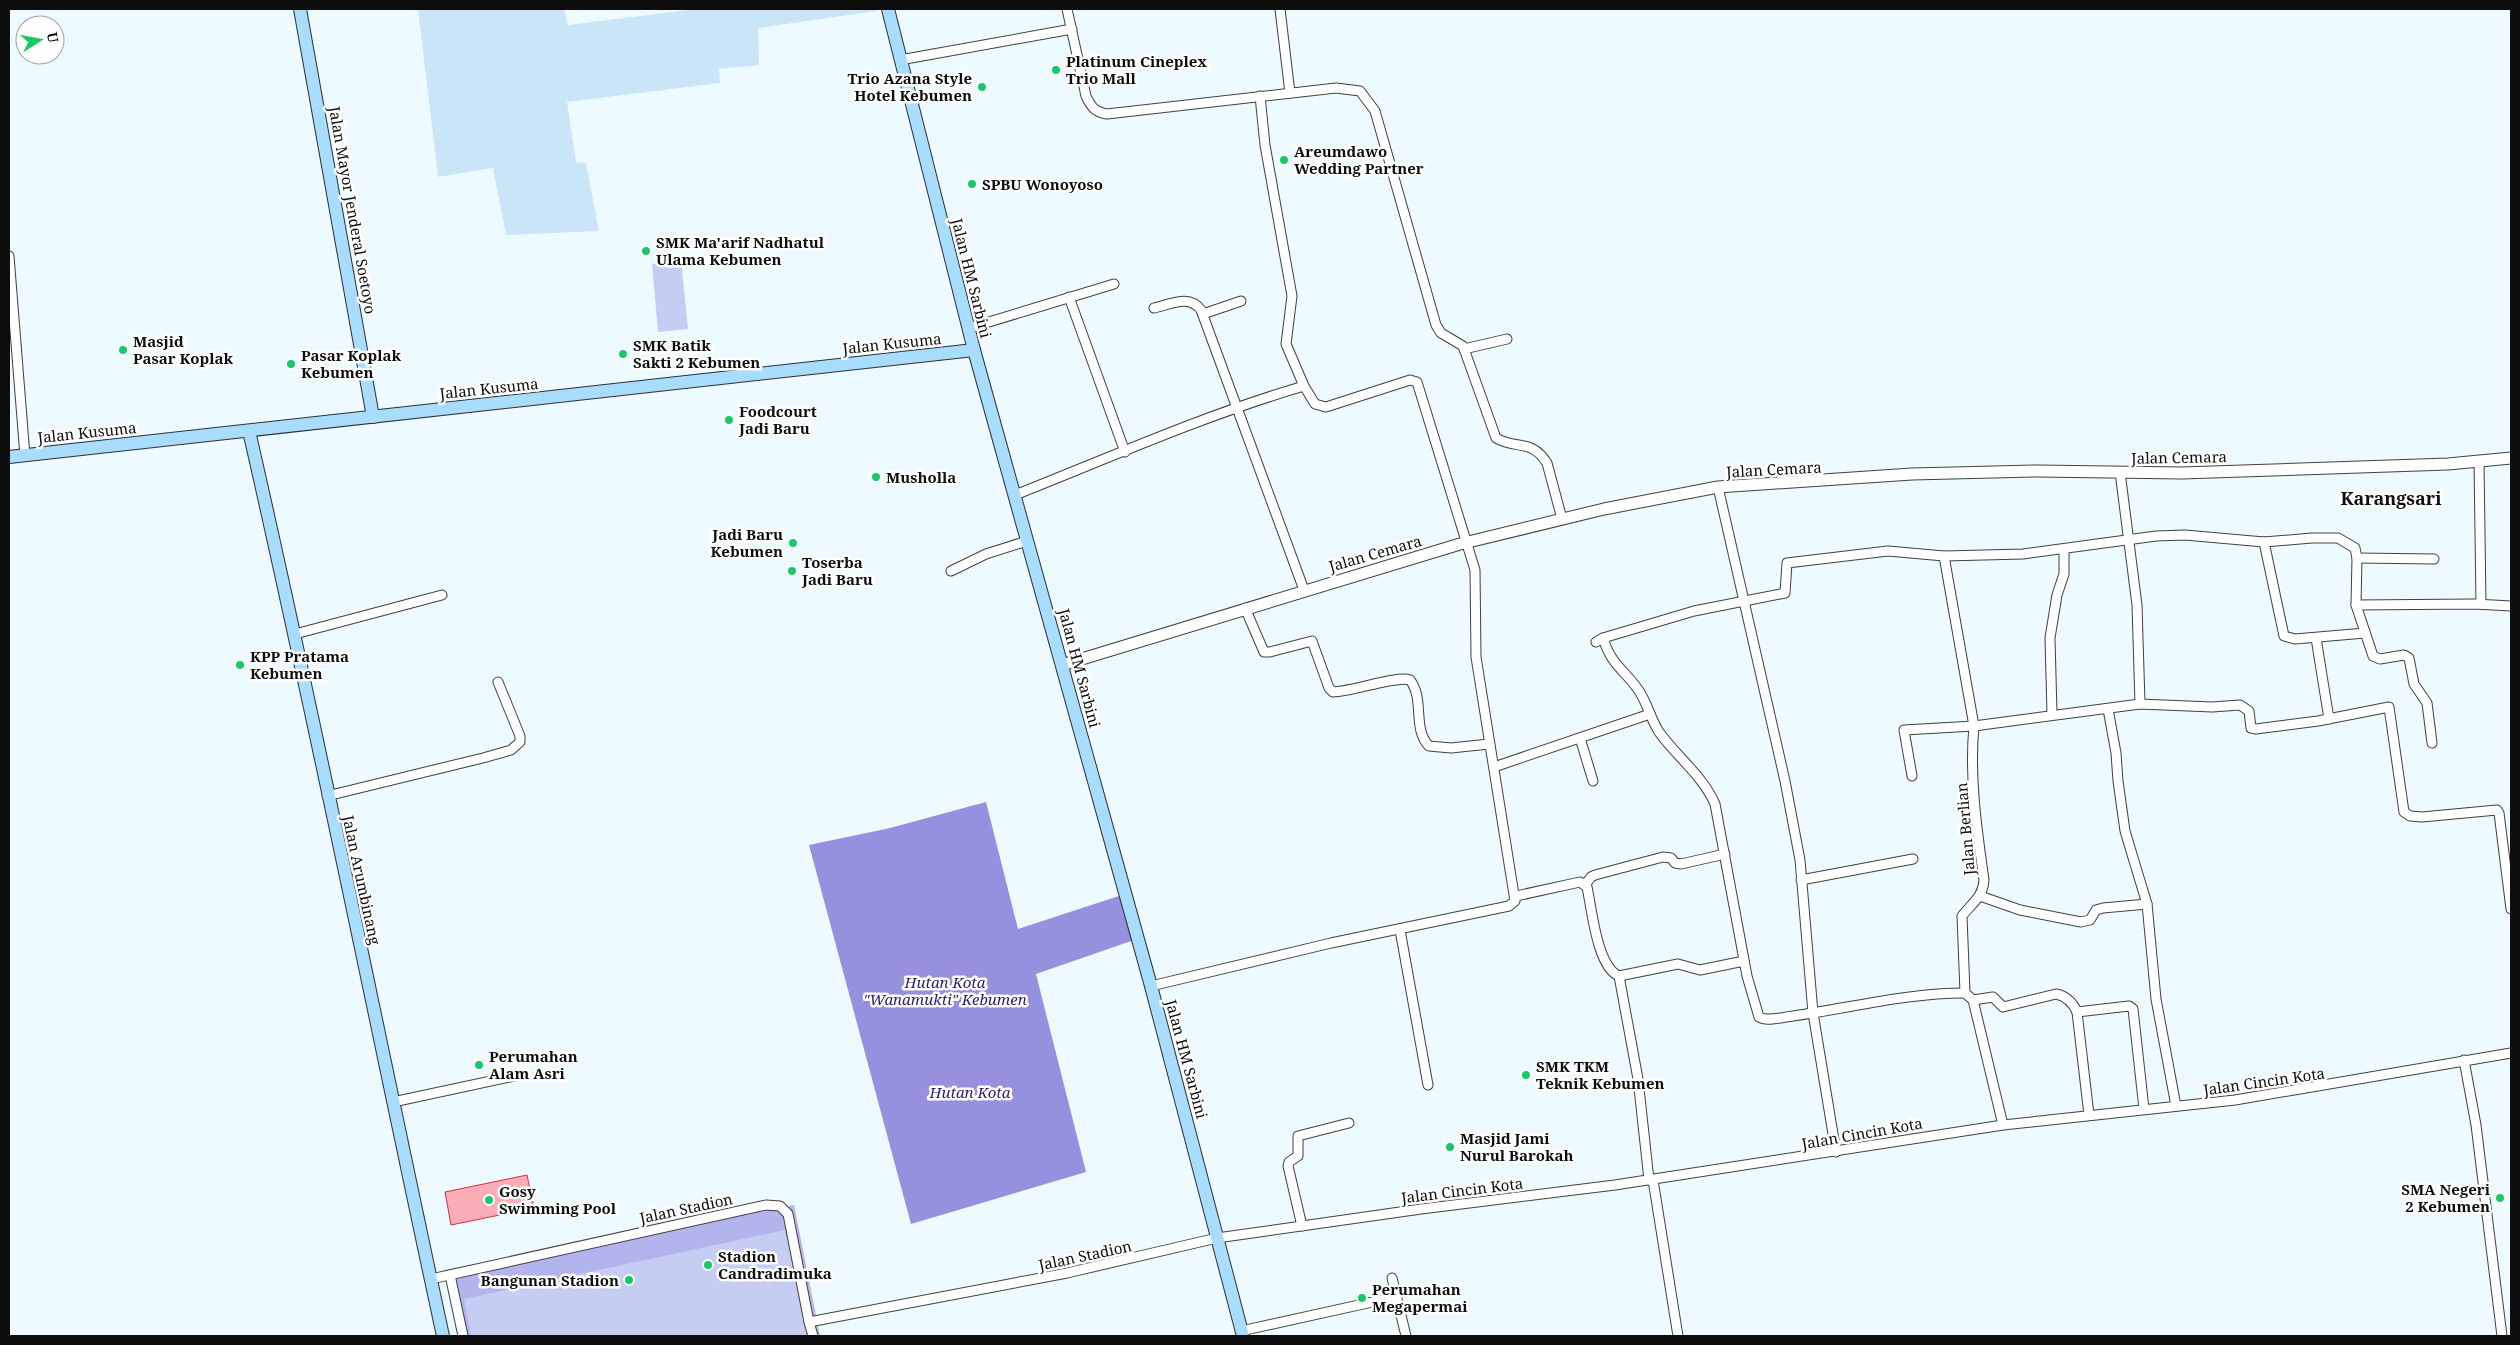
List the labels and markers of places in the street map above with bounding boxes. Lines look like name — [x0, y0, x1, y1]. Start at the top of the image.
place label: Platinum Cineplex Trio Mall — [1066, 51, 1207, 88]
marker: Platinum Cineplex Trio Mall — [1050, 64, 1062, 76]
place label: Trio Azana Style Hotel Kebumen — [848, 68, 972, 105]
marker: Trio Azana Style Hotel Kebumen — [976, 81, 988, 93]
place label: Areumdawo Wedding Partner — [1294, 141, 1424, 178]
marker: Areumdawo Wedding Partner — [1278, 154, 1290, 166]
place label: SPBU Wonoyoso — [982, 174, 1103, 194]
marker: SPBU Wonoyoso — [966, 178, 978, 190]
place label: SMK Ma'arif Nadhatul Ulama Kebumen — [656, 232, 825, 269]
marker: SMK Ma'arif Nadhatul Ulama Kebumen — [640, 245, 652, 257]
place label: Masjid Pasar Koplak — [133, 331, 233, 368]
place label: SMK Batik Sakti 2 Kebumen — [633, 335, 760, 372]
marker: Masjid Pasar Koplak — [117, 344, 129, 356]
place label: Pasar Koplak Kebumen — [301, 345, 401, 382]
marker: SMK Batik Sakti 2 Kebumen — [617, 348, 629, 360]
marker: Pasar Koplak Kebumen — [285, 358, 297, 370]
place label: Foodcourt Jadi Baru — [738, 401, 817, 438]
marker: Foodcourt Jadi Baru — [723, 414, 735, 426]
place label: Musholla — [886, 467, 956, 487]
marker: Musholla — [870, 471, 882, 483]
place label: Jadi Baru Kebumen — [711, 524, 783, 561]
marker: Jadi Baru Kebumen — [787, 537, 799, 549]
place label: Toserba Jadi Baru — [801, 552, 873, 589]
marker: Toserba Jadi Baru — [786, 565, 798, 577]
place label: KPP Pratama Kebumen — [250, 646, 349, 683]
marker: KPP Pratama Kebumen — [234, 659, 246, 671]
place label: Perumahan Alam Asri — [489, 1046, 578, 1083]
place label: SMK TKM Teknik Kebumen — [1536, 1056, 1665, 1093]
marker: Perumahan Alam Asri — [473, 1059, 485, 1071]
marker: SMK TKM Teknik Kebumen — [1520, 1069, 1532, 1081]
place label: Masjid Jami Nurul Barokah — [1460, 1128, 1574, 1165]
marker: Masjid Jami Nurul Barokah — [1444, 1141, 1456, 1153]
place label: SMA Negeri 2 Kebumen — [2401, 1179, 2491, 1216]
place label: Gosy Swimming Pool — [499, 1181, 617, 1218]
marker: SMA Negeri 2 Kebumen — [2494, 1192, 2506, 1204]
marker: Gosy Swimming Pool — [483, 1194, 495, 1206]
place label: Stadion Candradimuka — [718, 1246, 832, 1283]
marker: Stadion Candradimuka — [702, 1259, 714, 1271]
place label: Bangunan Stadion — [481, 1270, 619, 1290]
marker: Bangunan Stadion — [623, 1274, 635, 1286]
place label: Perumahan Megapermai — [1372, 1279, 1468, 1316]
marker: Perumahan Megapermai — [1356, 1292, 1368, 1304]

